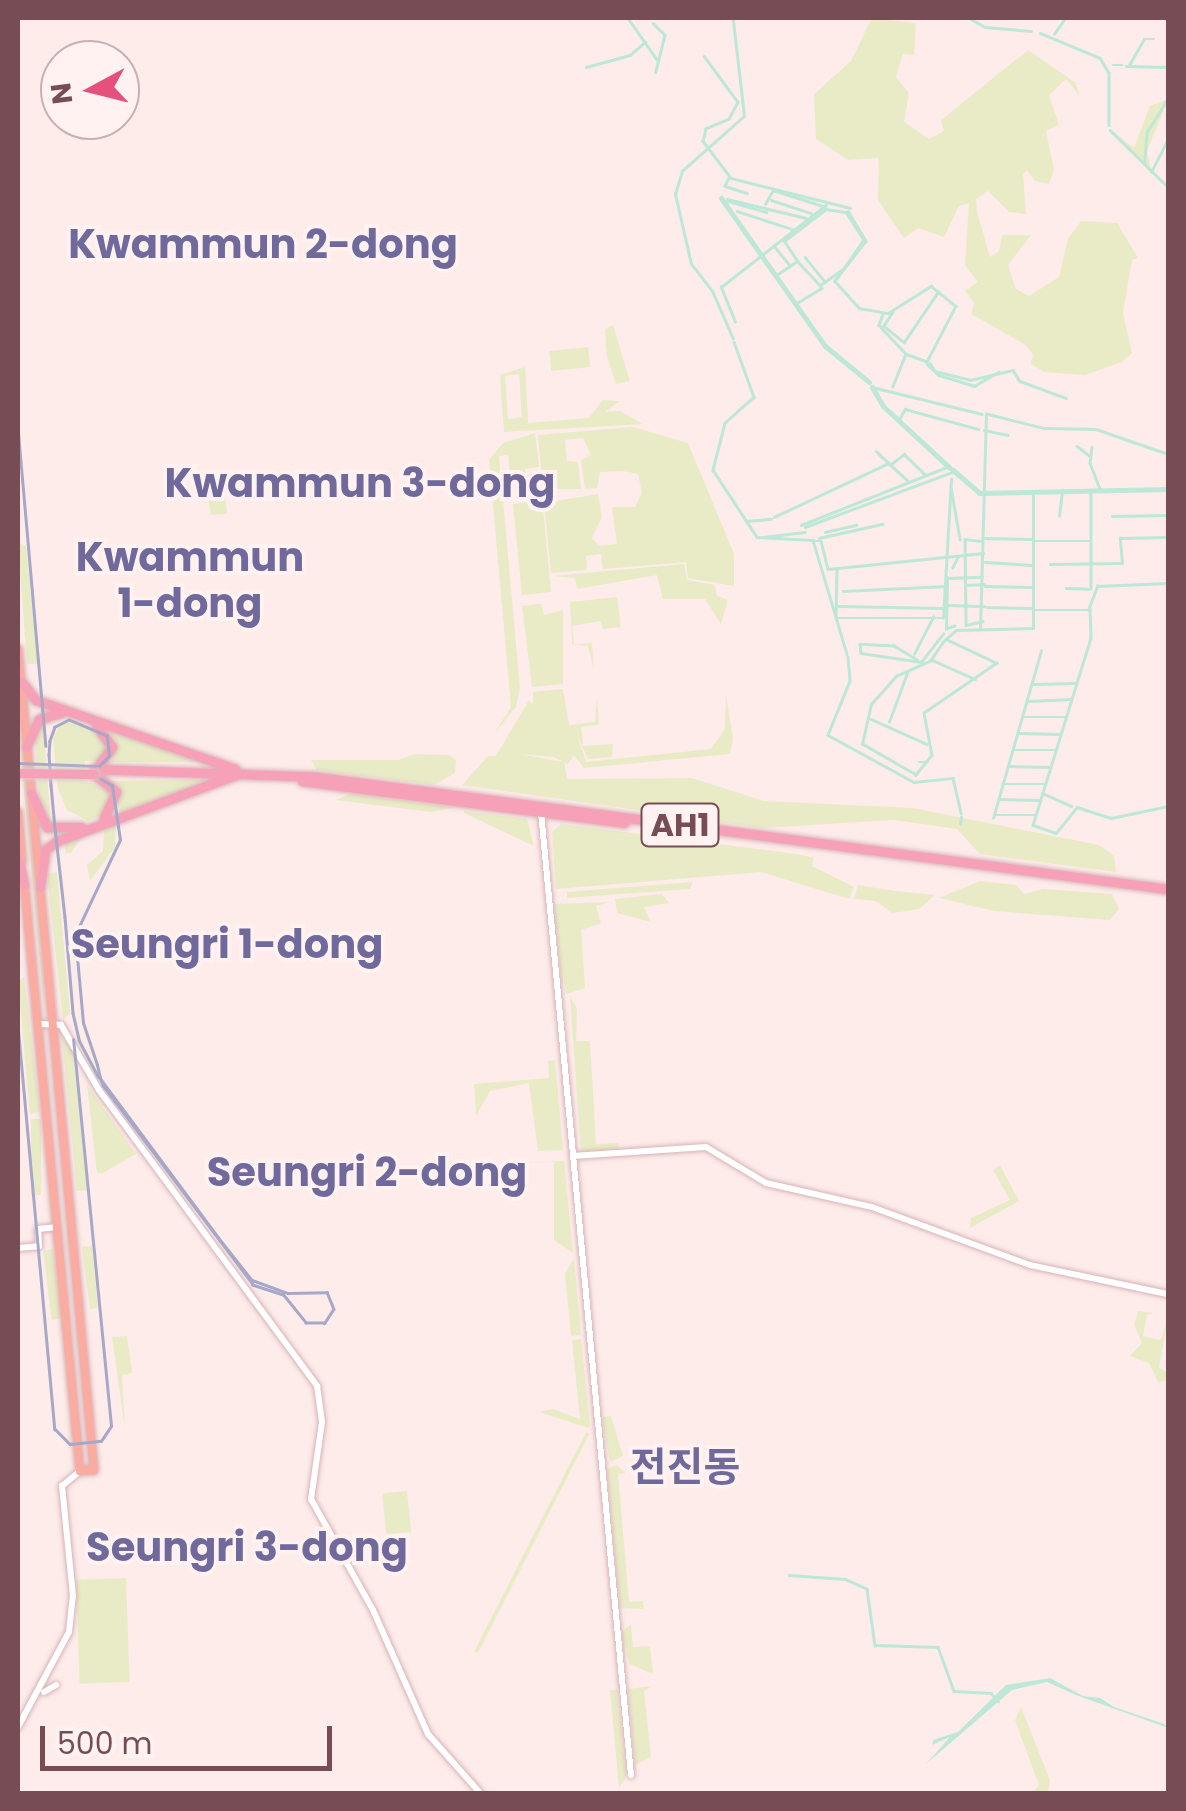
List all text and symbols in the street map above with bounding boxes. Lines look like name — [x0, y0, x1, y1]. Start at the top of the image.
north arrow — [40, 40, 140, 140]
text: N — [41, 81, 82, 106]
district label: Kwammun 2-dong — [68, 220, 458, 268]
district label: Kwammun 3-dong — [165, 459, 555, 507]
district label: Kwammun 1-dong — [76, 533, 304, 627]
road number: AH1 — [640, 798, 720, 852]
district label: Seungri 1-dong — [71, 920, 383, 968]
district label: Seungri 2-dong — [207, 1148, 527, 1196]
district label: 전진동 — [630, 1443, 740, 1491]
district label: Seungri 3-dong — [86, 1523, 408, 1571]
scale bar — [45, 1706, 338, 1768]
text: 500 m — [57, 1722, 152, 1765]

